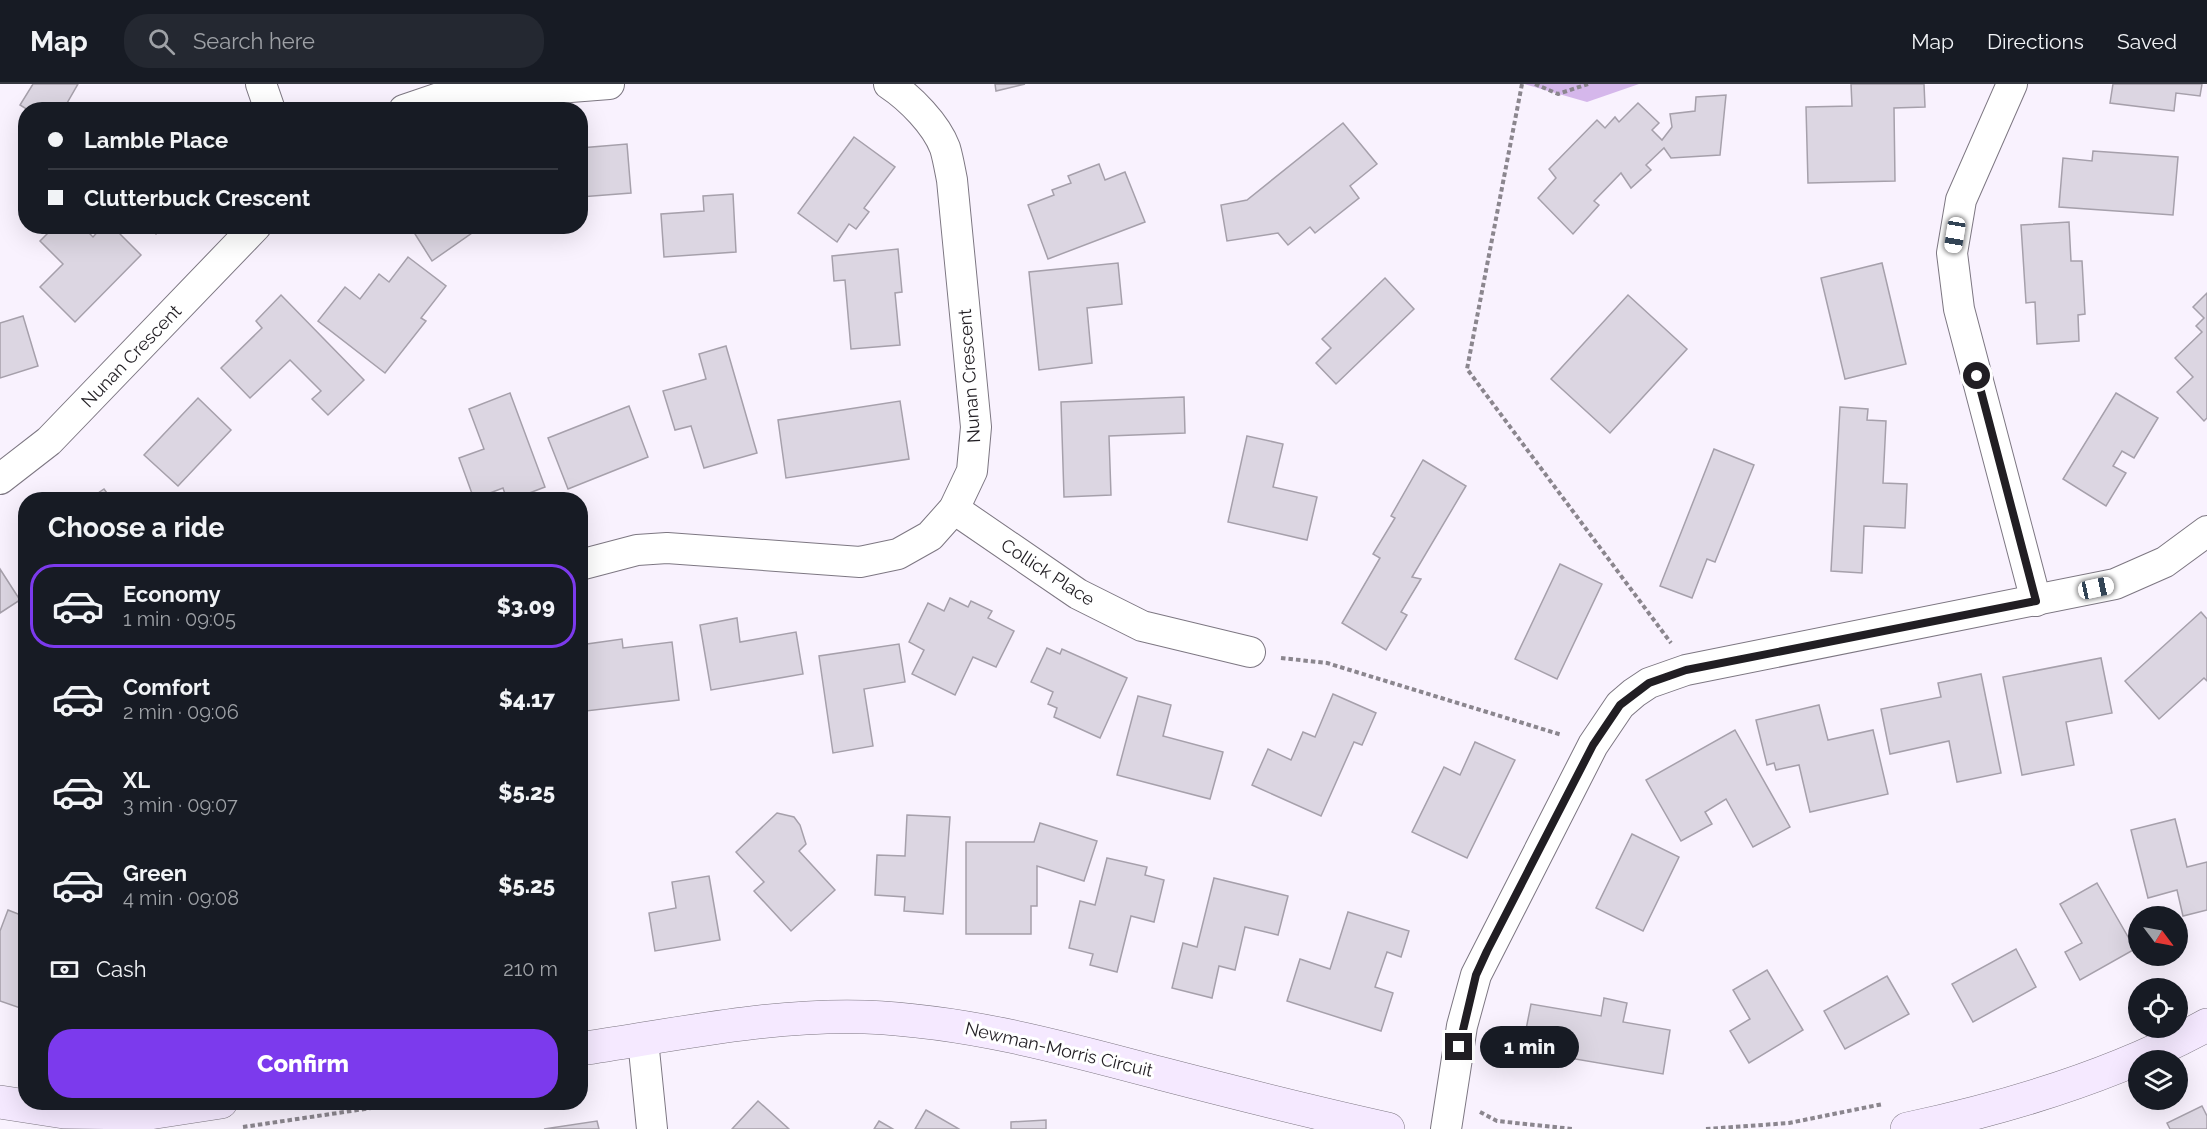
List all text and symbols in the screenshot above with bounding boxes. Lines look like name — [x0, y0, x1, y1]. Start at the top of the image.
search box — [124, 14, 544, 68]
text: Map — [30, 25, 88, 58]
icon: search — [145, 25, 178, 58]
text: Search here — [193, 28, 315, 54]
text: Map — [1911, 29, 1954, 54]
text: Directions — [1987, 29, 2084, 54]
text: Saved — [2117, 29, 2177, 54]
text: Lamble Place — [84, 127, 228, 153]
text: Clutterbuck Crescent — [84, 185, 310, 211]
car — [1943, 216, 1967, 254]
street label: Nunan Crescent — [77, 300, 185, 412]
street label: Nunan Crescent — [954, 308, 984, 444]
route start — [1963, 362, 1990, 389]
text: Choose a ride — [48, 512, 224, 543]
street label: Collick Place — [997, 534, 1099, 610]
car — [2077, 575, 2115, 601]
icon: car — [51, 579, 105, 633]
text: Economy — [123, 581, 221, 607]
text: $3.09 — [497, 593, 555, 619]
text: 1 min · 09:05 — [123, 607, 236, 631]
icon: car — [51, 672, 105, 726]
text: Comfort — [123, 674, 210, 700]
text: $4.17 — [499, 686, 555, 712]
text: 2 min · 09:06 — [123, 700, 239, 724]
icon: car — [51, 765, 105, 819]
text: XL — [123, 767, 150, 793]
text: $5.25 — [498, 779, 555, 805]
text: 3 min · 09:07 — [123, 793, 238, 817]
icon: car — [51, 858, 105, 912]
text: Green — [123, 860, 187, 886]
text: $5.25 — [498, 872, 555, 898]
text: 4 min · 09:08 — [123, 886, 239, 910]
north arrow — [2128, 906, 2188, 966]
map controls — [2128, 906, 2188, 1110]
icon: cash — [48, 953, 81, 986]
text: Cash — [96, 956, 147, 982]
text: 210 m — [503, 957, 558, 981]
button: locate — [2128, 978, 2188, 1038]
street label: Newman-Morris Circuit — [963, 1017, 1155, 1081]
callout: 1 min — [1480, 1026, 1579, 1068]
button: Confirm — [48, 1029, 558, 1098]
route end — [1445, 1033, 1472, 1060]
text: 1 min — [1504, 1035, 1555, 1059]
button: layers — [2128, 1050, 2188, 1110]

